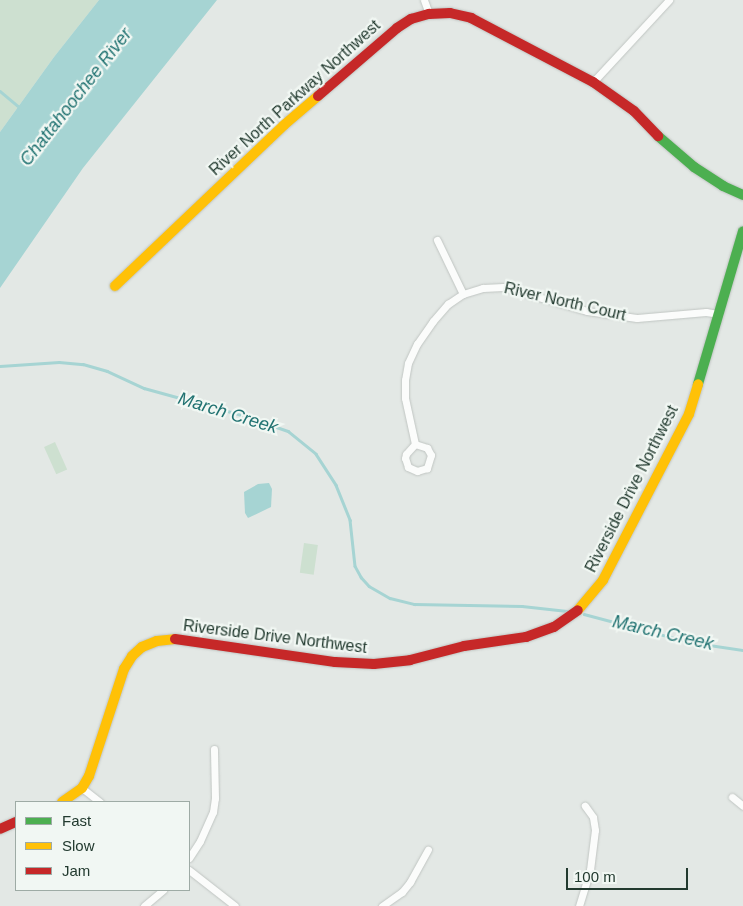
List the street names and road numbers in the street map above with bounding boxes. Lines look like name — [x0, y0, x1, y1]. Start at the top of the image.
street label: River North Parkway Northwest — [206, 16, 384, 180]
street label: River North Court — [502, 279, 628, 325]
street label: Riverside Drive Northwest — [581, 402, 683, 576]
street label: Riverside Drive Northwest — [182, 616, 368, 658]

